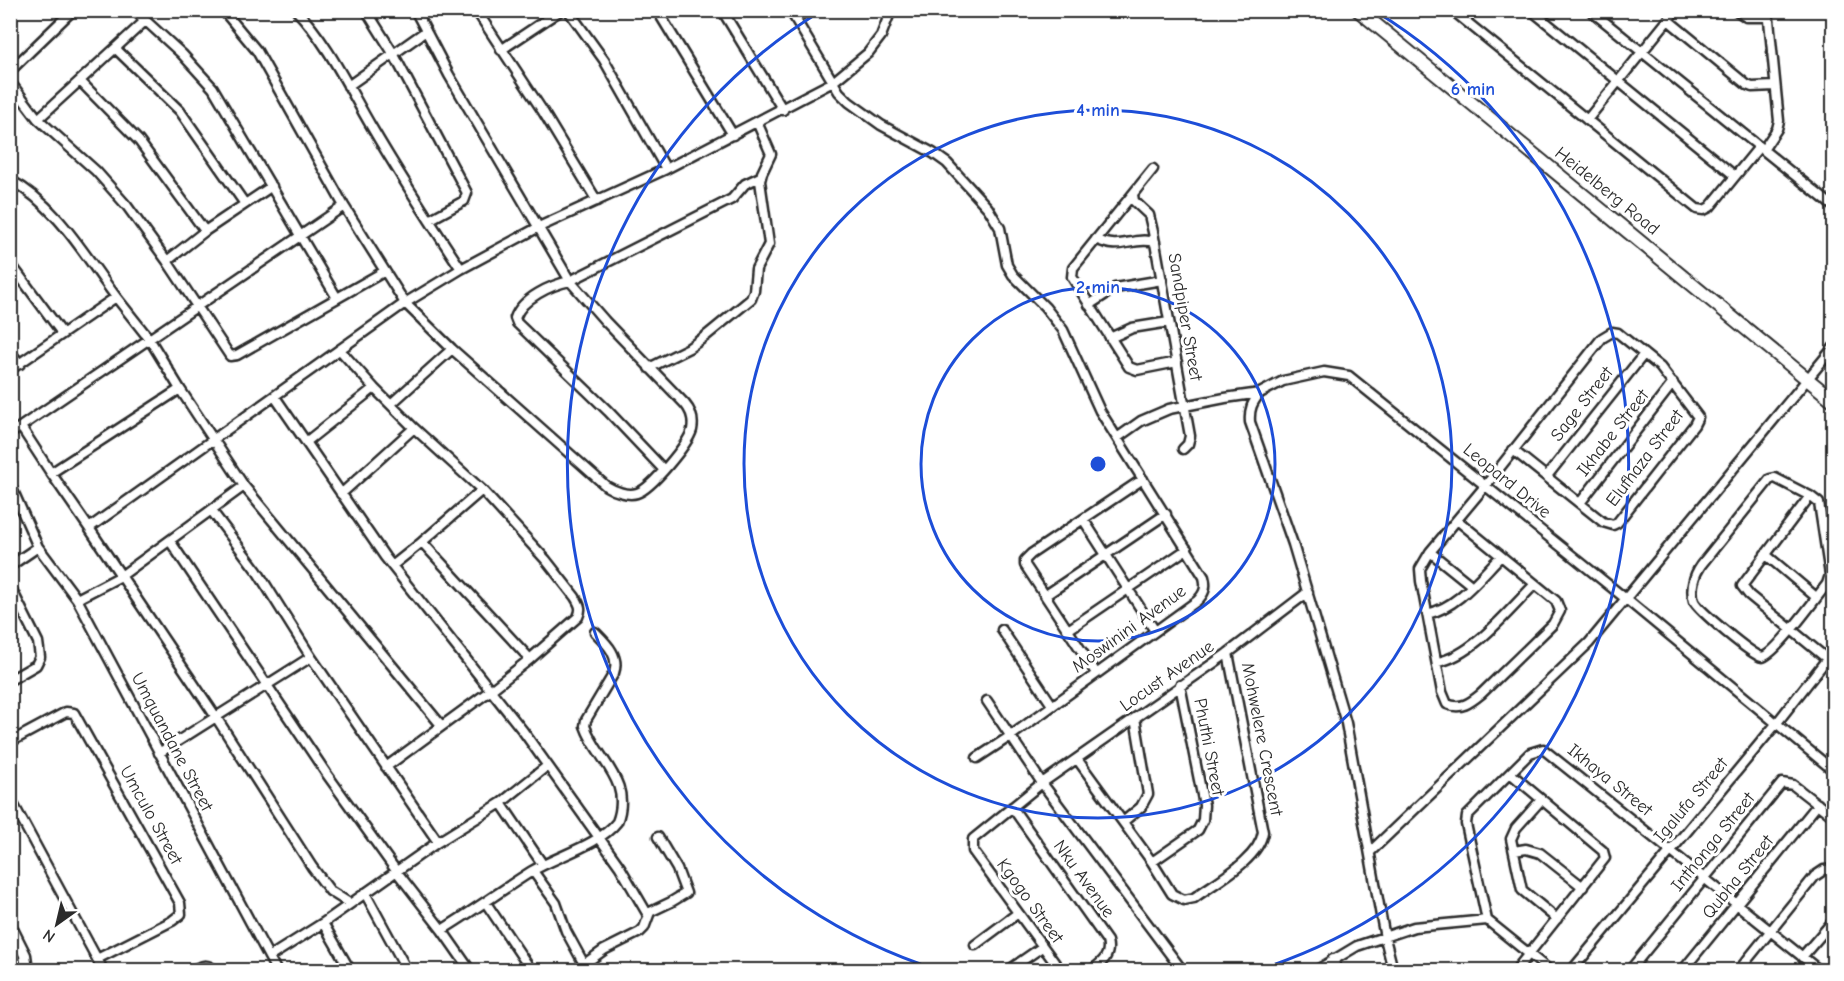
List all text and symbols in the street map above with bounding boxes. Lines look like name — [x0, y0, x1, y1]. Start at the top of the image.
text: 6 min — [1451, 79, 1495, 100]
text: 4 min — [1076, 100, 1120, 121]
street label: Heidelberg Road — [1551, 142, 1663, 240]
street label: Sandpiper Street — [1163, 252, 1207, 383]
text: 2 min — [1076, 277, 1120, 298]
street label: Sage Street — [1546, 362, 1618, 445]
street label: Ikhabe Street — [1573, 385, 1654, 481]
street label: Elufhaza Street — [1602, 405, 1689, 511]
street label: Leopard Drive — [1459, 439, 1555, 523]
centre of rings — [1088, 454, 1108, 474]
street label: Moswinini Avenue — [1068, 581, 1190, 677]
street label: Locust Avenue — [1116, 636, 1218, 716]
street label: Mohwelere Crescent — [1237, 661, 1287, 818]
street label: Umquandane Street — [127, 669, 218, 816]
street label: Phuthi Street — [1189, 696, 1229, 798]
street label: Ikhaya Street — [1563, 739, 1657, 821]
street label: Igalufa Street — [1650, 753, 1733, 847]
street label: Umculo Street — [115, 762, 187, 869]
street label: Inthonga Street — [1667, 788, 1760, 896]
street label: Qubha Street — [1698, 830, 1779, 923]
street label: Nku Avenue — [1049, 836, 1119, 922]
street label: Kgogo Street — [992, 855, 1068, 948]
north arrow — [27, 894, 87, 954]
text: N — [40, 925, 59, 946]

